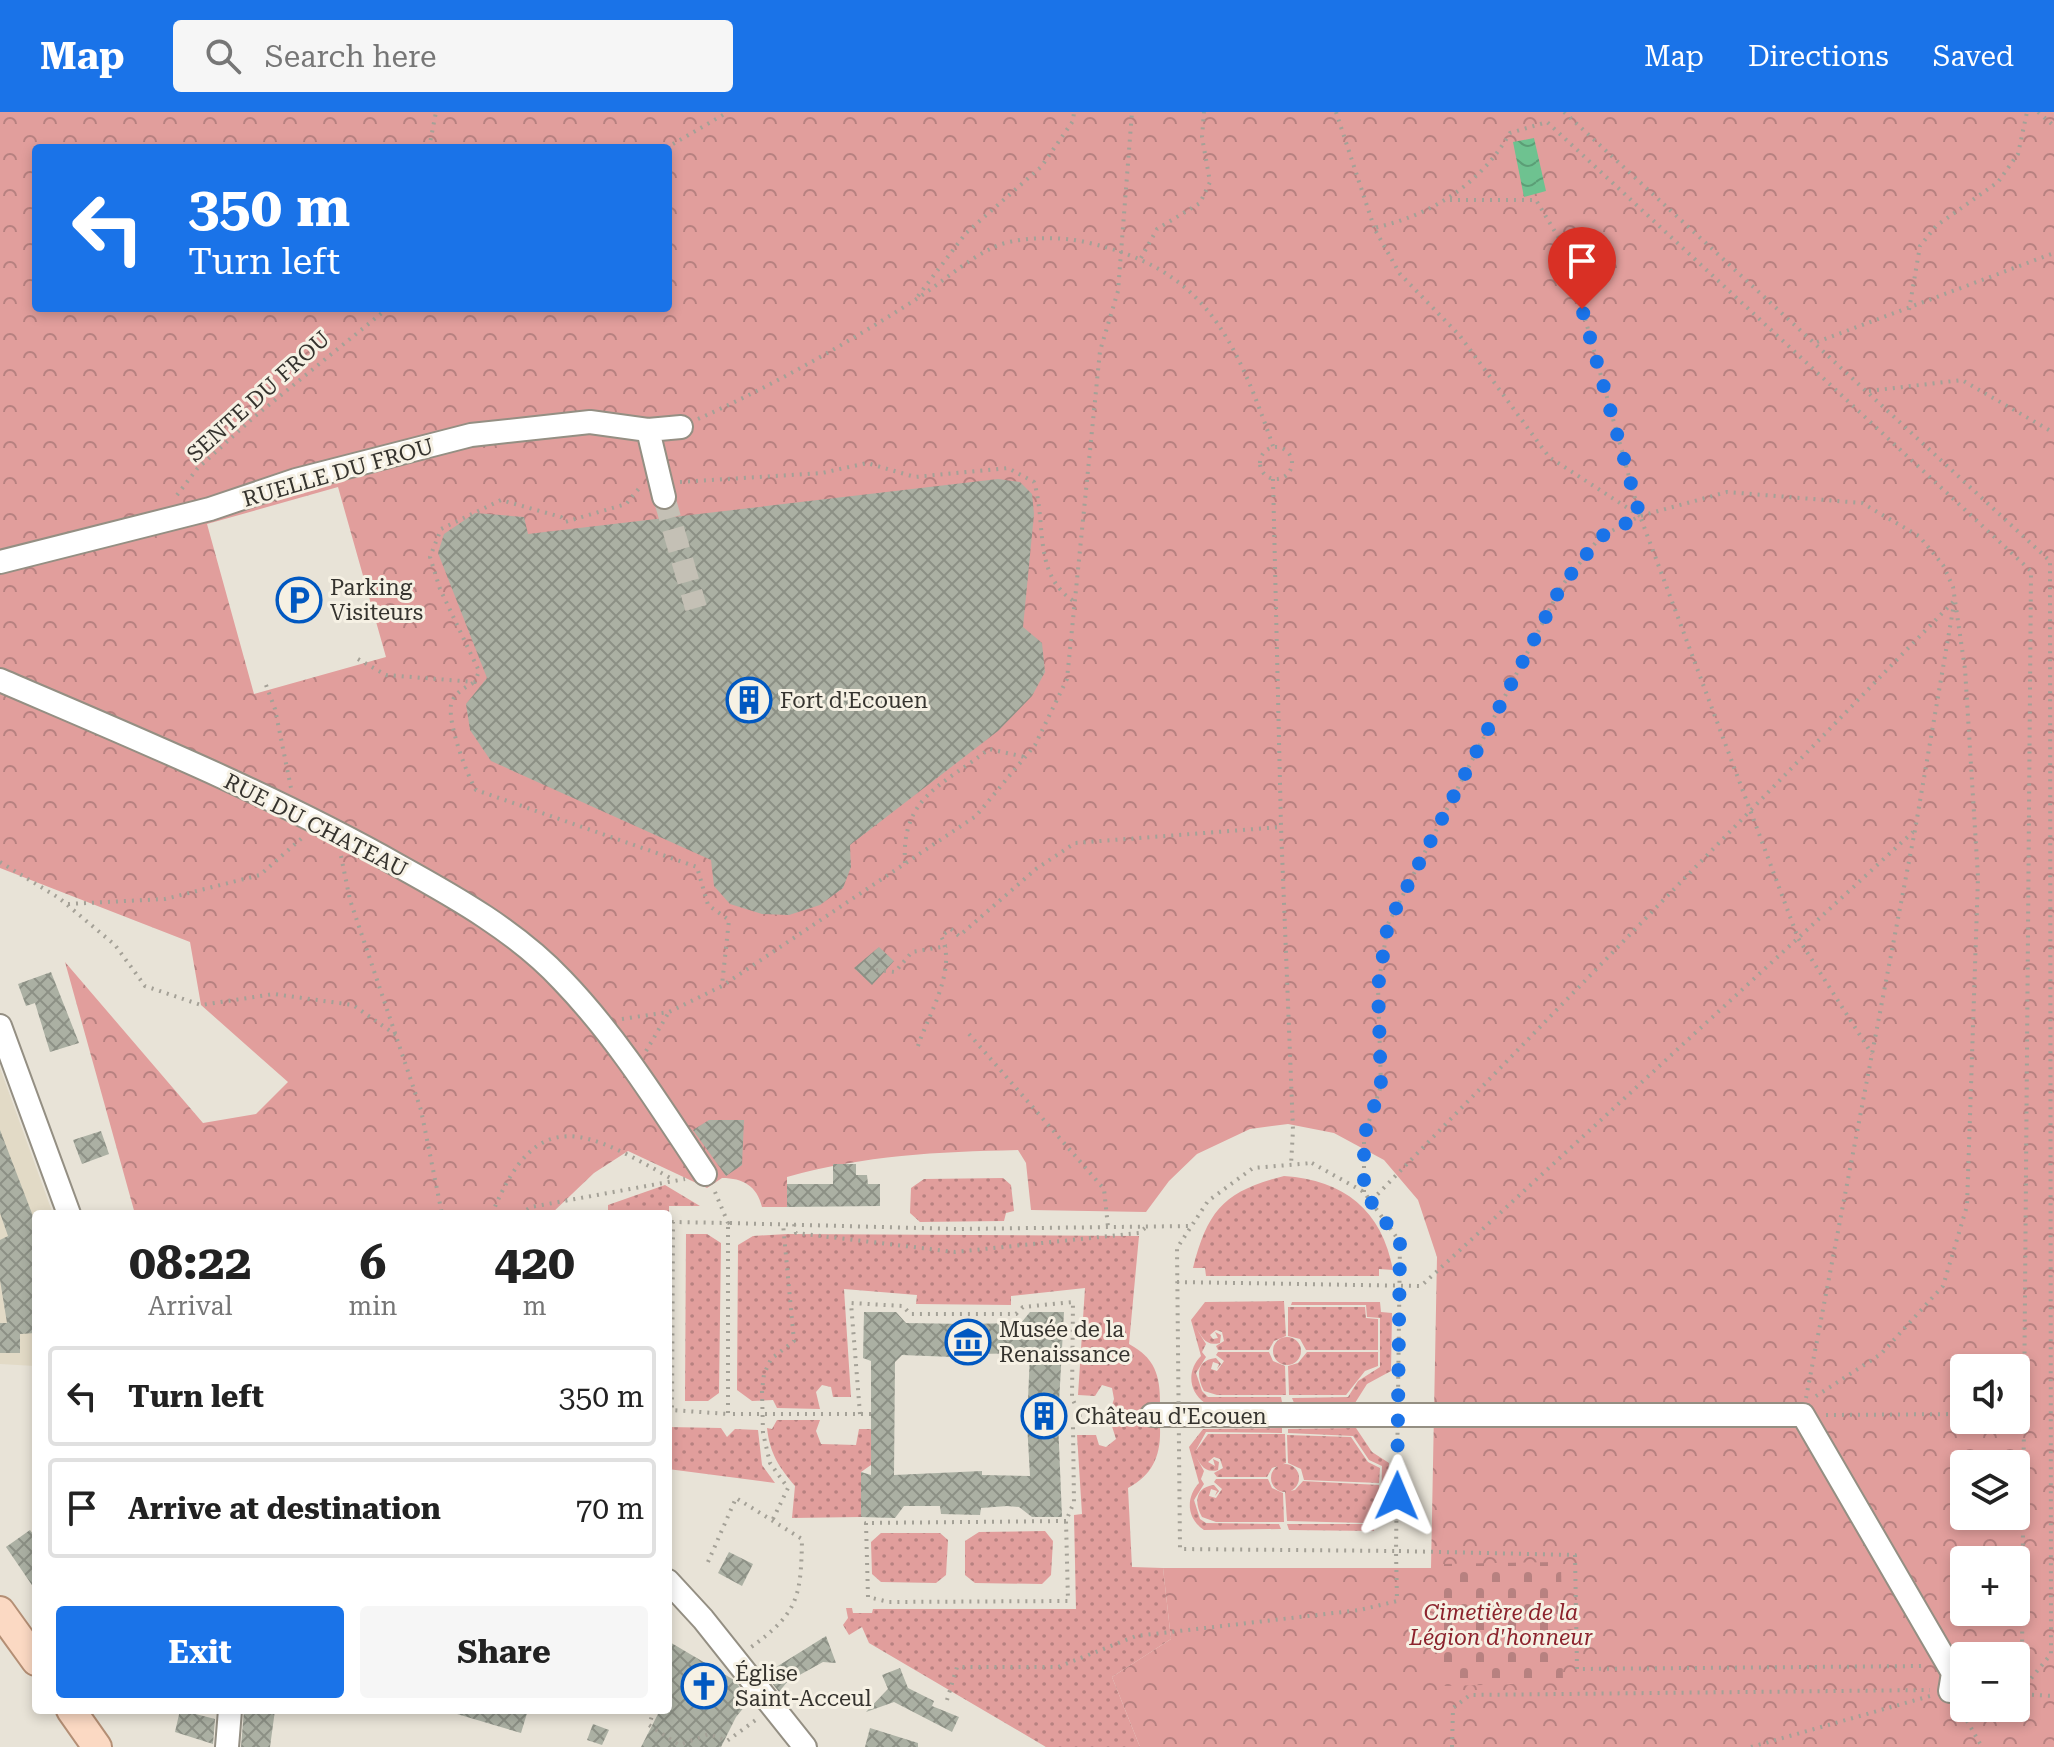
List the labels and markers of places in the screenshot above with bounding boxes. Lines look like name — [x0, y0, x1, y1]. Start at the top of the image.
pin — [1548, 227, 1616, 309]
place label: Parking Visiteurs — [330, 575, 423, 625]
parking icon: Parking Visiteurs — [275, 576, 323, 624]
building icon: Fort d'Ecouen — [725, 676, 773, 724]
place label: Fort d'Ecouen — [780, 688, 928, 713]
place label: Musée de la Renaissance — [999, 1317, 1130, 1367]
museum icon: Musée de la Renaissance — [944, 1318, 992, 1366]
building icon: Château d'Ecouen — [1020, 1392, 1068, 1440]
place label: Château d'Ecouen — [1075, 1404, 1267, 1429]
place label: Église Saint-Acceul — [735, 1660, 872, 1711]
church icon: Église Saint-Acceul — [680, 1662, 728, 1710]

